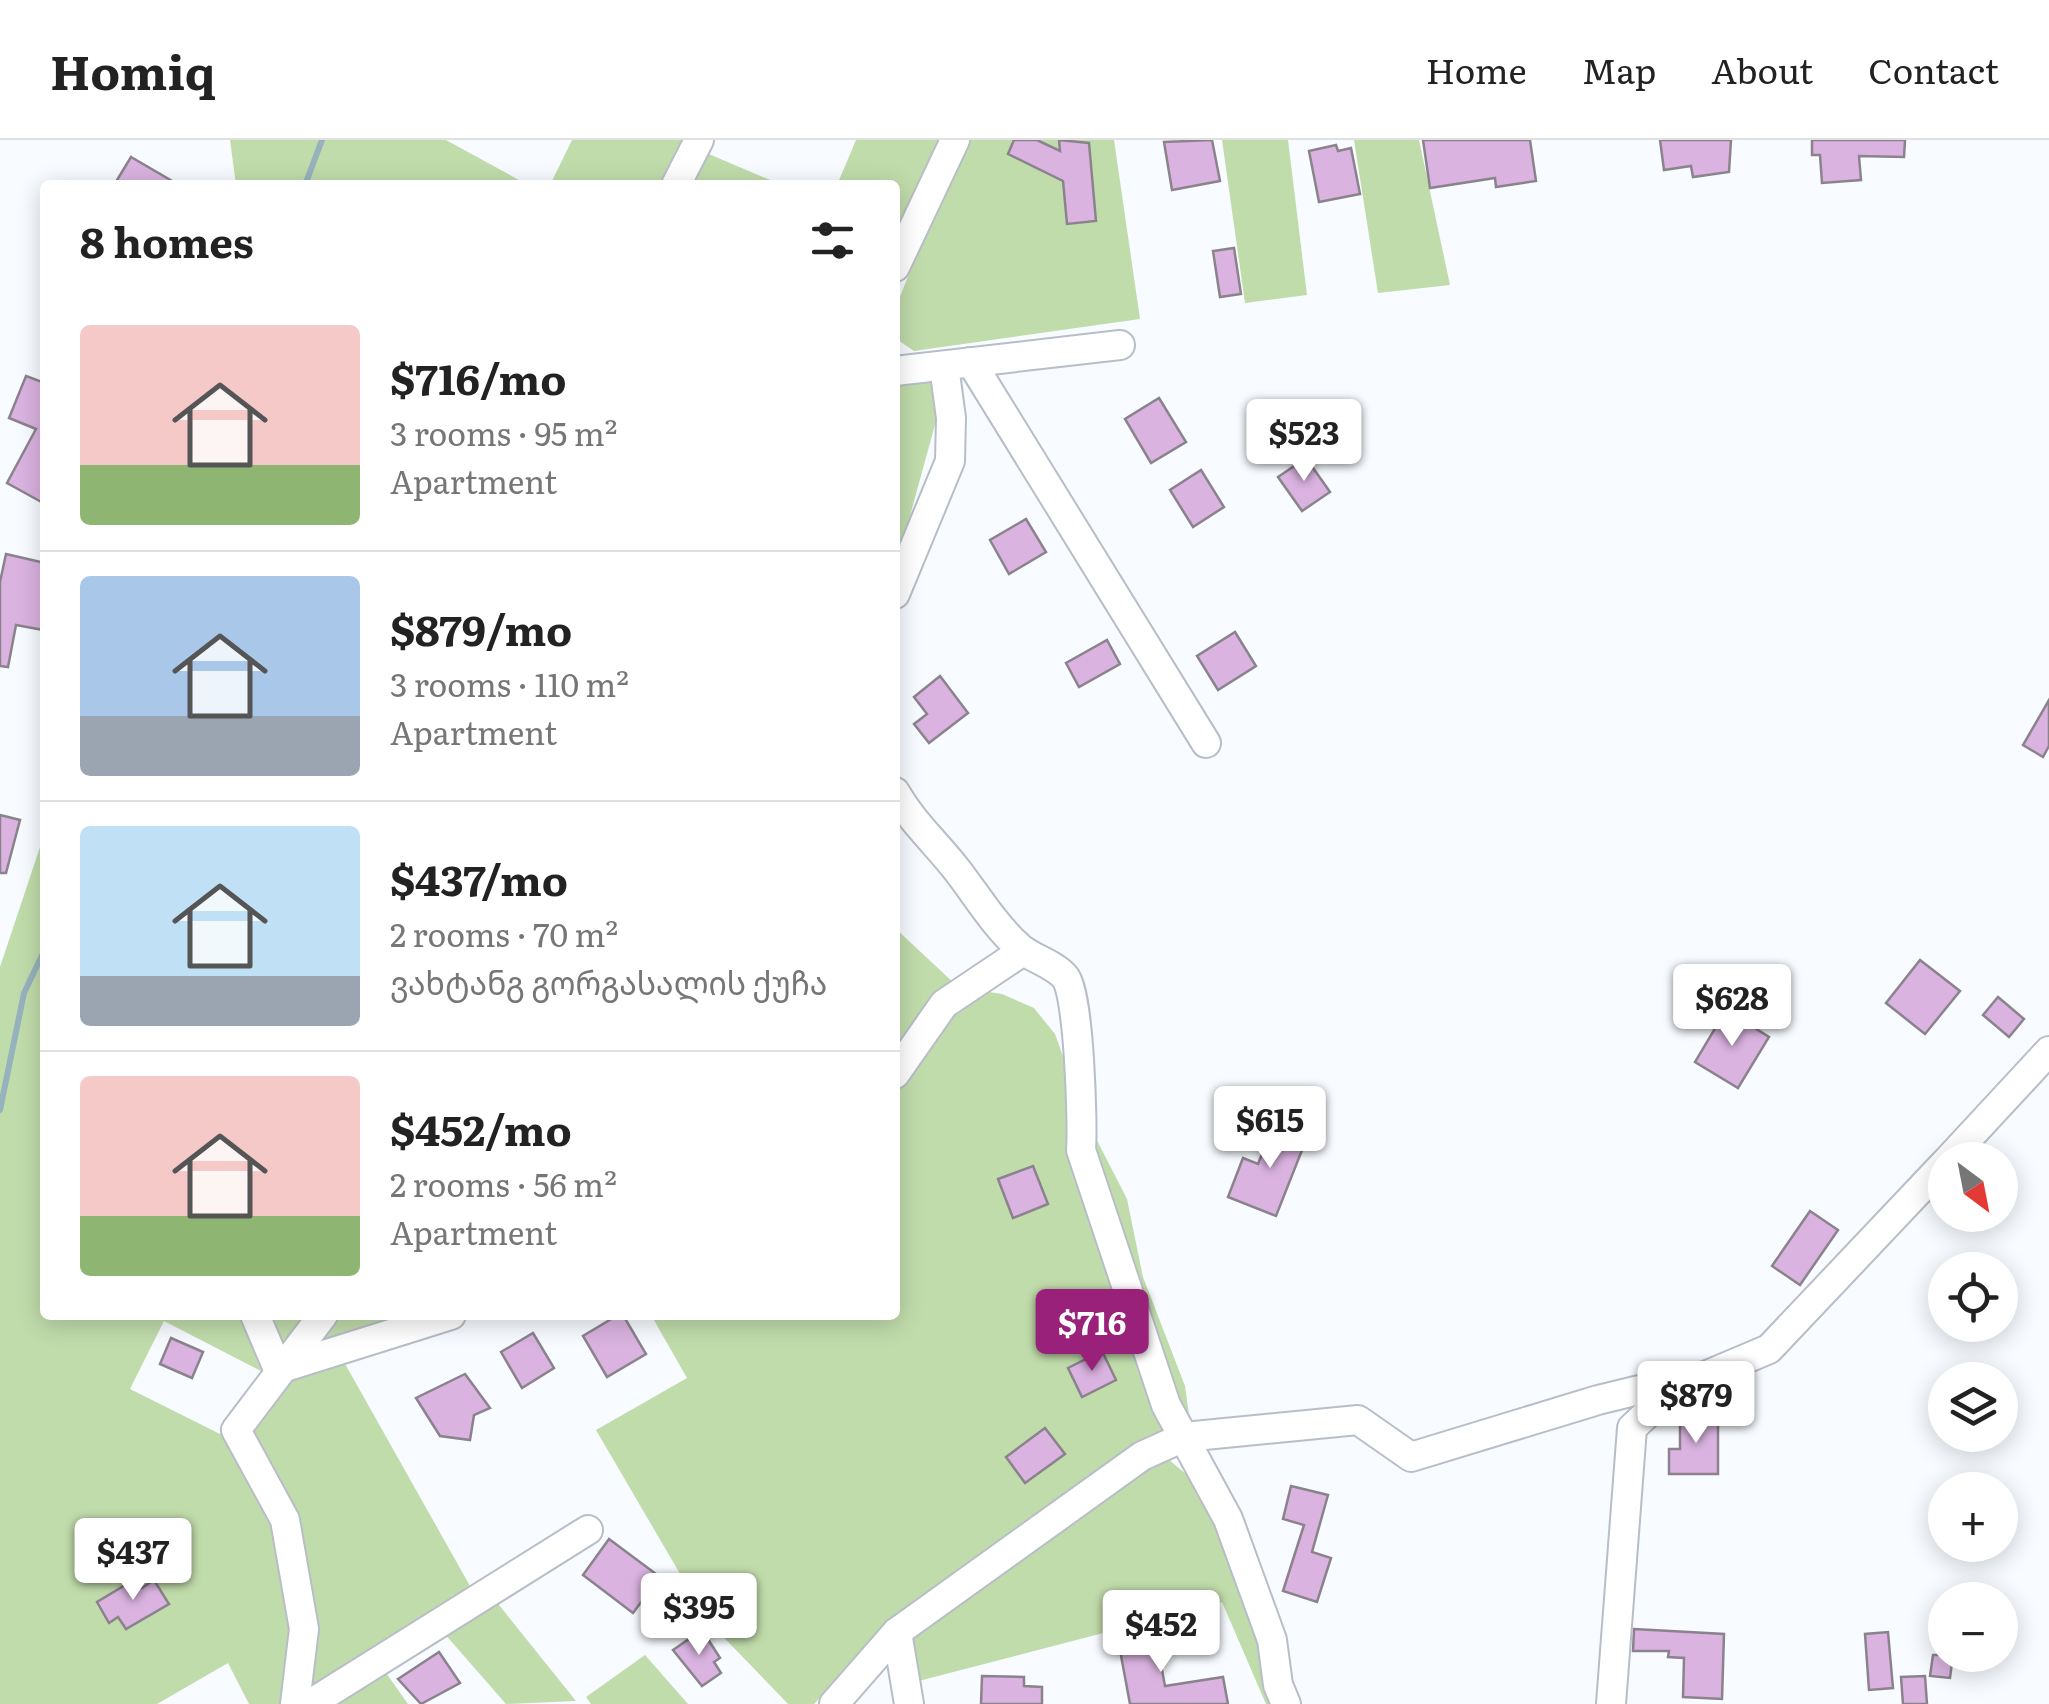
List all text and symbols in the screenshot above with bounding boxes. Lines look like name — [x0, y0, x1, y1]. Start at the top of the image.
text: Homiq — [50, 34, 216, 105]
text: Home — [1426, 43, 1527, 95]
text: Map — [1582, 43, 1656, 95]
text: About — [1711, 43, 1813, 95]
text: Contact — [1868, 43, 1999, 95]
text: 8 homes — [80, 209, 254, 271]
icon: filters — [805, 213, 860, 268]
text: $716/mo — [390, 346, 566, 408]
icon: home — [160, 365, 280, 485]
pin: $523 — [1245, 399, 1363, 484]
text: $523 — [1268, 407, 1340, 455]
text: 3 rooms · 95 m² — [390, 408, 618, 456]
text: Apartment — [390, 456, 557, 504]
text: $879/mo — [390, 597, 572, 659]
icon: home — [160, 616, 280, 736]
text: 3 rooms · 110 m² — [390, 659, 629, 707]
text: Apartment — [390, 707, 557, 755]
text: $437/mo — [390, 847, 568, 909]
icon: home — [160, 866, 280, 986]
text: 2 rooms · 70 m² — [390, 909, 618, 957]
text: ვახტანგ გორგასალის ქუჩა — [390, 957, 827, 1005]
pin: $628 — [1673, 964, 1791, 1049]
text: $628 — [1695, 972, 1769, 1020]
pin: $615 — [1211, 1086, 1329, 1171]
text: $615 — [1236, 1094, 1304, 1142]
text: $452/mo — [390, 1097, 572, 1159]
icon: home — [160, 1116, 280, 1236]
north arrow — [1928, 1142, 2018, 1232]
map controls — [1928, 1142, 2018, 1672]
text: 2 rooms · 56 m² — [390, 1159, 617, 1207]
text: Apartment — [390, 1207, 557, 1255]
button: locate — [1928, 1252, 2018, 1342]
pin: $716 — [1033, 1289, 1151, 1374]
text: $716 — [1058, 1297, 1126, 1345]
pin: $879 — [1637, 1361, 1755, 1446]
button: layers — [1928, 1362, 2018, 1452]
text: $879 — [1659, 1369, 1733, 1417]
button: + — [1928, 1472, 2018, 1562]
pin: $437 — [74, 1518, 192, 1603]
text: $437 — [97, 1526, 169, 1574]
pin: $395 — [640, 1573, 758, 1658]
text: $395 — [663, 1581, 735, 1629]
button: − — [1928, 1582, 2018, 1672]
pin: $452 — [1102, 1590, 1220, 1675]
text: $452 — [1125, 1598, 1197, 1646]

